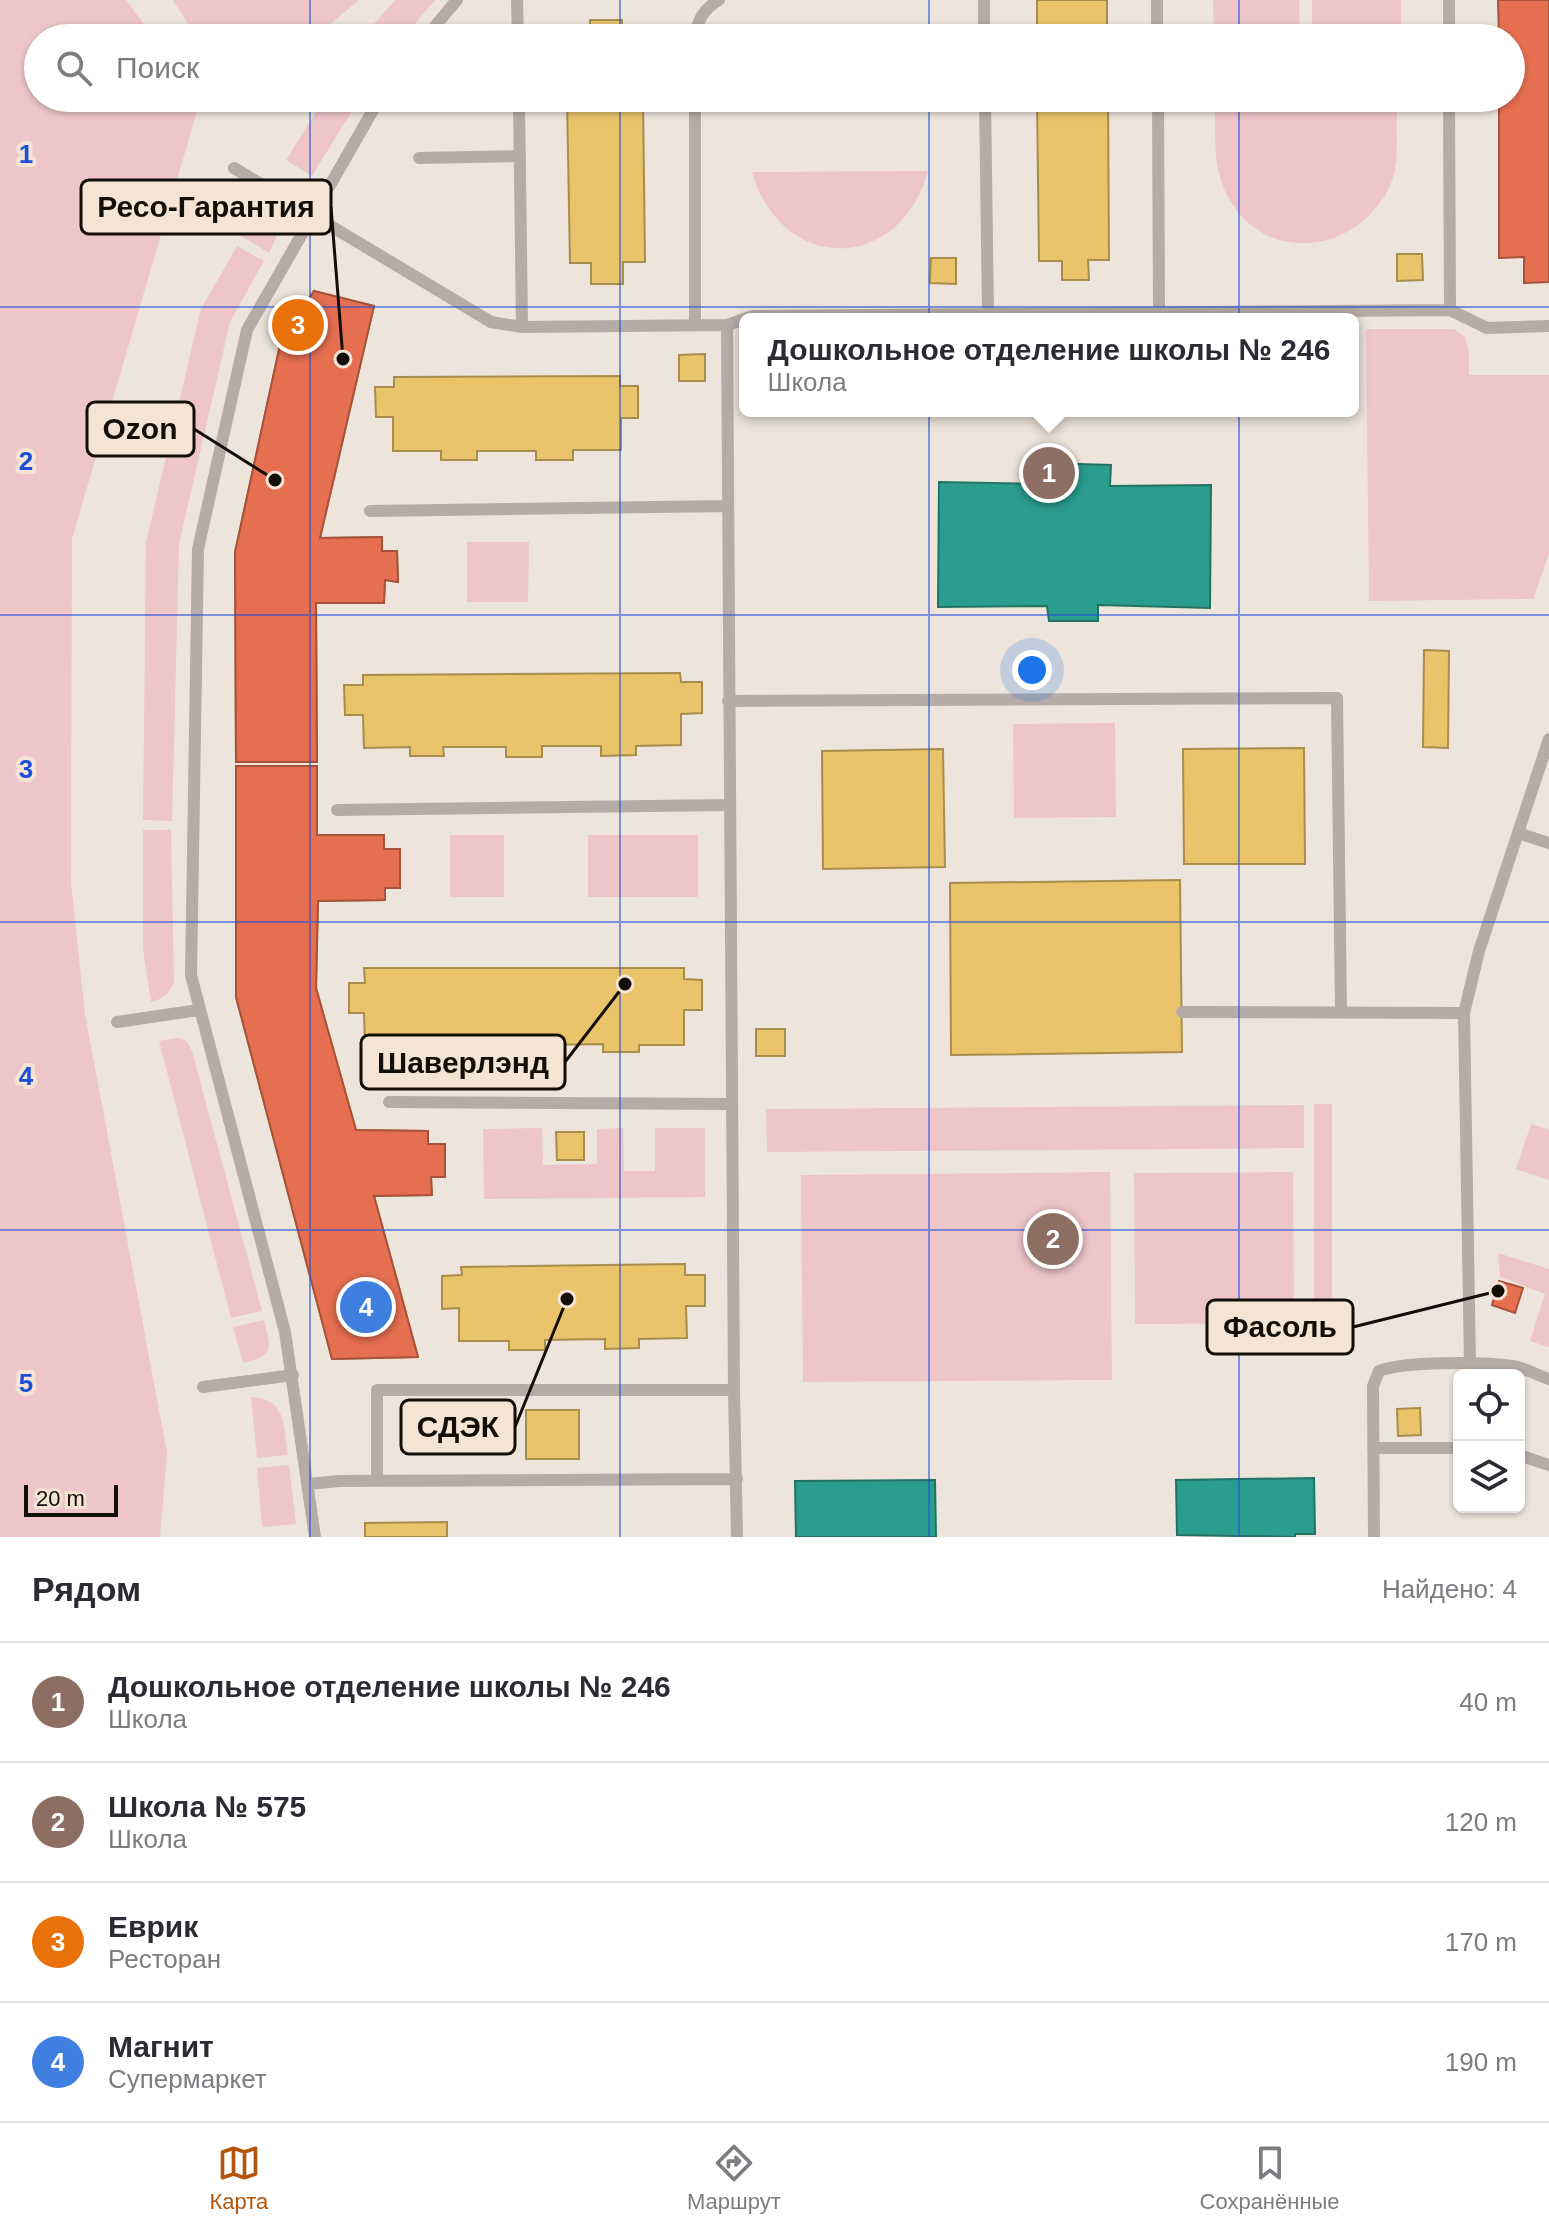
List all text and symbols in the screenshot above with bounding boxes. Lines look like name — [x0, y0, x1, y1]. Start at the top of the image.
search box — [24, 24, 1525, 112]
icon: search — [52, 46, 96, 90]
text: Поиск — [116, 51, 199, 84]
text: 1 — [19, 139, 33, 169]
callout: Ресо-Гарантия — [81, 180, 331, 234]
text: Ресо-Гарантия — [97, 190, 315, 223]
pin: 3 — [272, 295, 324, 355]
popup — [739, 313, 1359, 417]
text: Дошкольное отделение школы № 246 — [768, 333, 1330, 366]
text: Школа — [768, 367, 847, 397]
callout: Ozon — [87, 402, 194, 456]
text: Ozon — [103, 412, 178, 445]
pin: 1 — [1023, 443, 1075, 503]
text: 2 — [19, 446, 33, 476]
your location — [1012, 650, 1052, 690]
text: 3 — [19, 754, 33, 784]
callout: Шаверлэнд — [361, 1035, 565, 1089]
text: Шаверлэнд — [377, 1046, 549, 1079]
text: 4 — [19, 1061, 34, 1091]
pin: 2 — [1027, 1209, 1079, 1269]
pin: 4 — [340, 1277, 392, 1337]
callout: Фасоль — [1207, 1300, 1353, 1354]
text: Фасоль — [1223, 1310, 1337, 1343]
text: 5 — [19, 1368, 33, 1398]
map controls — [1453, 1369, 1525, 1513]
button: locate — [1453, 1369, 1525, 1441]
callout: СДЭК — [401, 1400, 515, 1454]
text: СДЭК — [417, 1410, 500, 1443]
button: layers — [1453, 1441, 1525, 1513]
scale bar — [24, 1481, 118, 1517]
text: 20 m — [36, 1486, 85, 1511]
text: Рядом — [32, 1570, 141, 1608]
text: Найдено: 4 — [1382, 1574, 1517, 1604]
text: Дошкольное отделение школы № 246 — [108, 1670, 671, 1703]
text: 1 — [51, 1687, 65, 1717]
text: 40 m — [1459, 1687, 1517, 1717]
text: Школа — [108, 1704, 187, 1734]
text: Школа № 575 — [108, 1790, 306, 1823]
text: 2 — [51, 1807, 65, 1837]
text: 120 m — [1445, 1807, 1517, 1837]
text: Школа — [108, 1824, 187, 1854]
text: Еврик — [108, 1910, 198, 1943]
text: 3 — [51, 1927, 65, 1957]
text: 170 m — [1445, 1927, 1517, 1957]
text: Ресторан — [108, 1944, 221, 1974]
text: Магнит — [108, 2030, 214, 2063]
text: 4 — [51, 2047, 65, 2077]
text: 190 m — [1445, 2047, 1517, 2077]
text: Супермаркет — [108, 2064, 267, 2094]
tab: Карта — [209, 2141, 268, 2215]
tab: Маршрут — [687, 2141, 781, 2215]
tab: Сохранённые — [1200, 2141, 1340, 2215]

